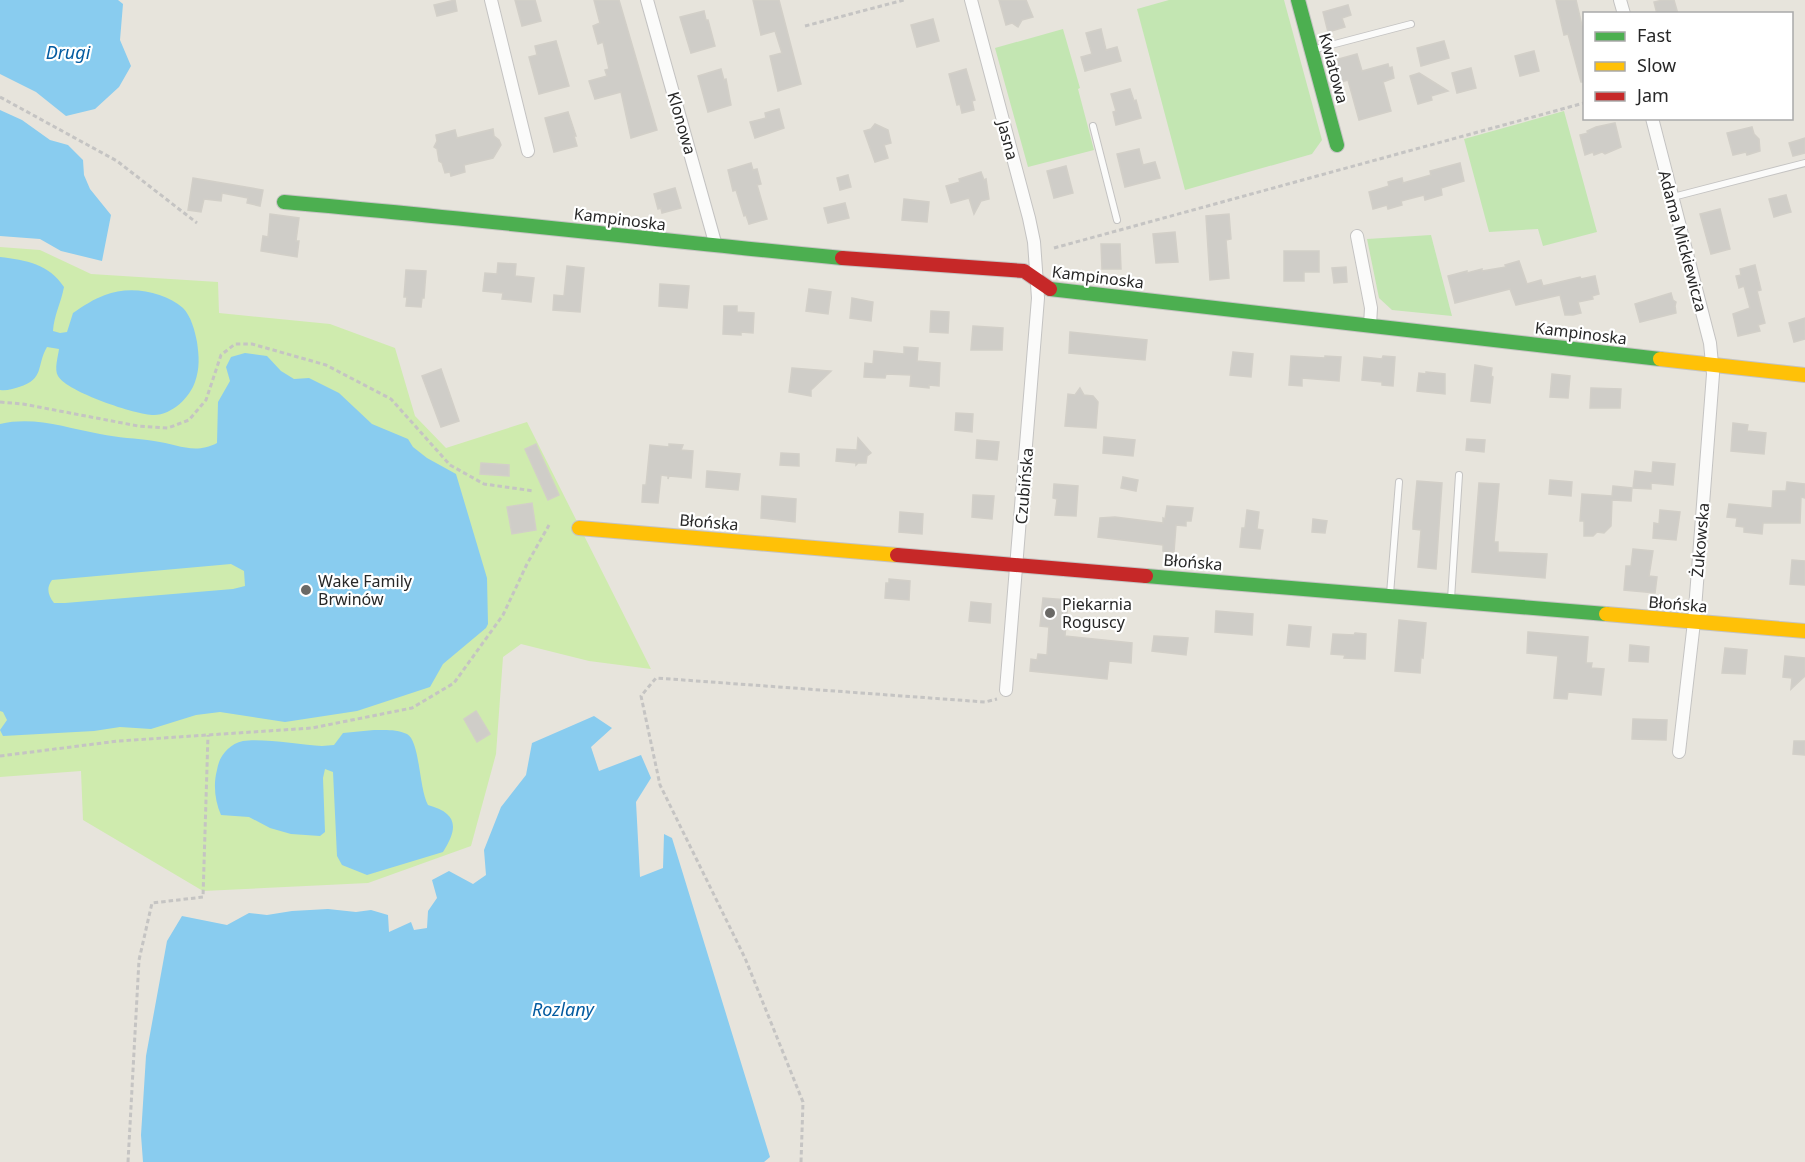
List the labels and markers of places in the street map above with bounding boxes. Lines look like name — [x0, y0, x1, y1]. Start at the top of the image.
place label: Wake Family Brwinów — [318, 570, 413, 610]
marker: Wake Family Brwinów — [299, 583, 313, 597]
place label: Piekarnia Roguscy — [1062, 593, 1132, 633]
marker: Piekarnia Roguscy — [1043, 606, 1057, 620]

